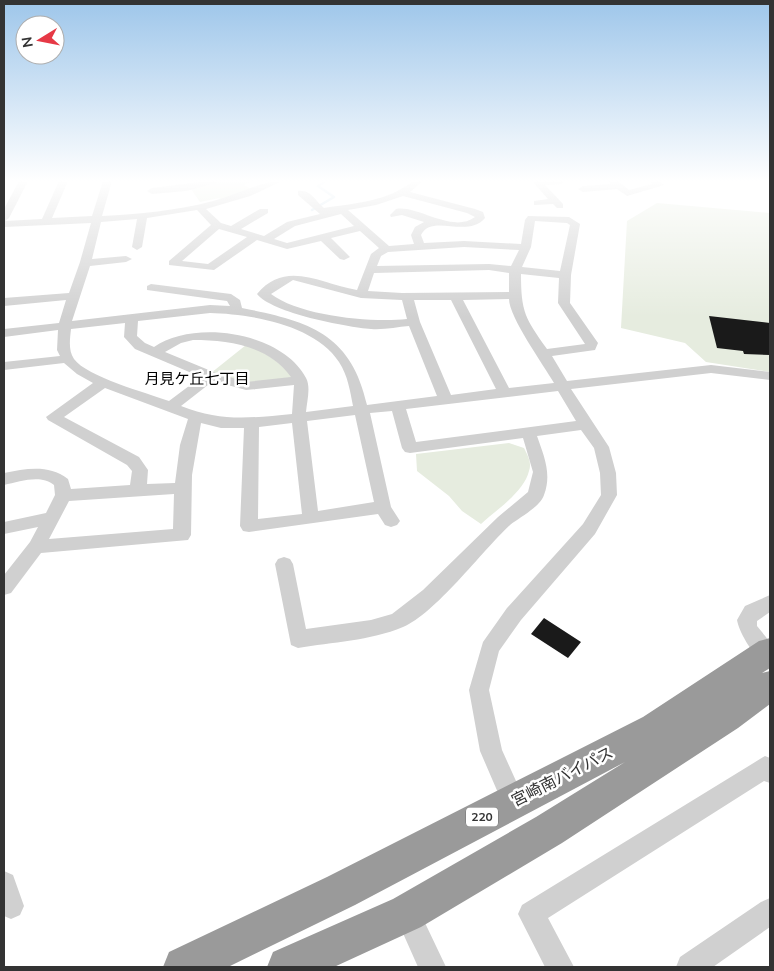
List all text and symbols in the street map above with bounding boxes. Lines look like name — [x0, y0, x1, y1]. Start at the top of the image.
north arrow — [15, 15, 65, 65]
text: N — [17, 35, 37, 49]
district label: 月見ケ丘七丁目 — [144, 369, 250, 388]
street label: 宮崎南バイパス — [508, 742, 616, 810]
road number: 220 — [466, 808, 498, 826]

